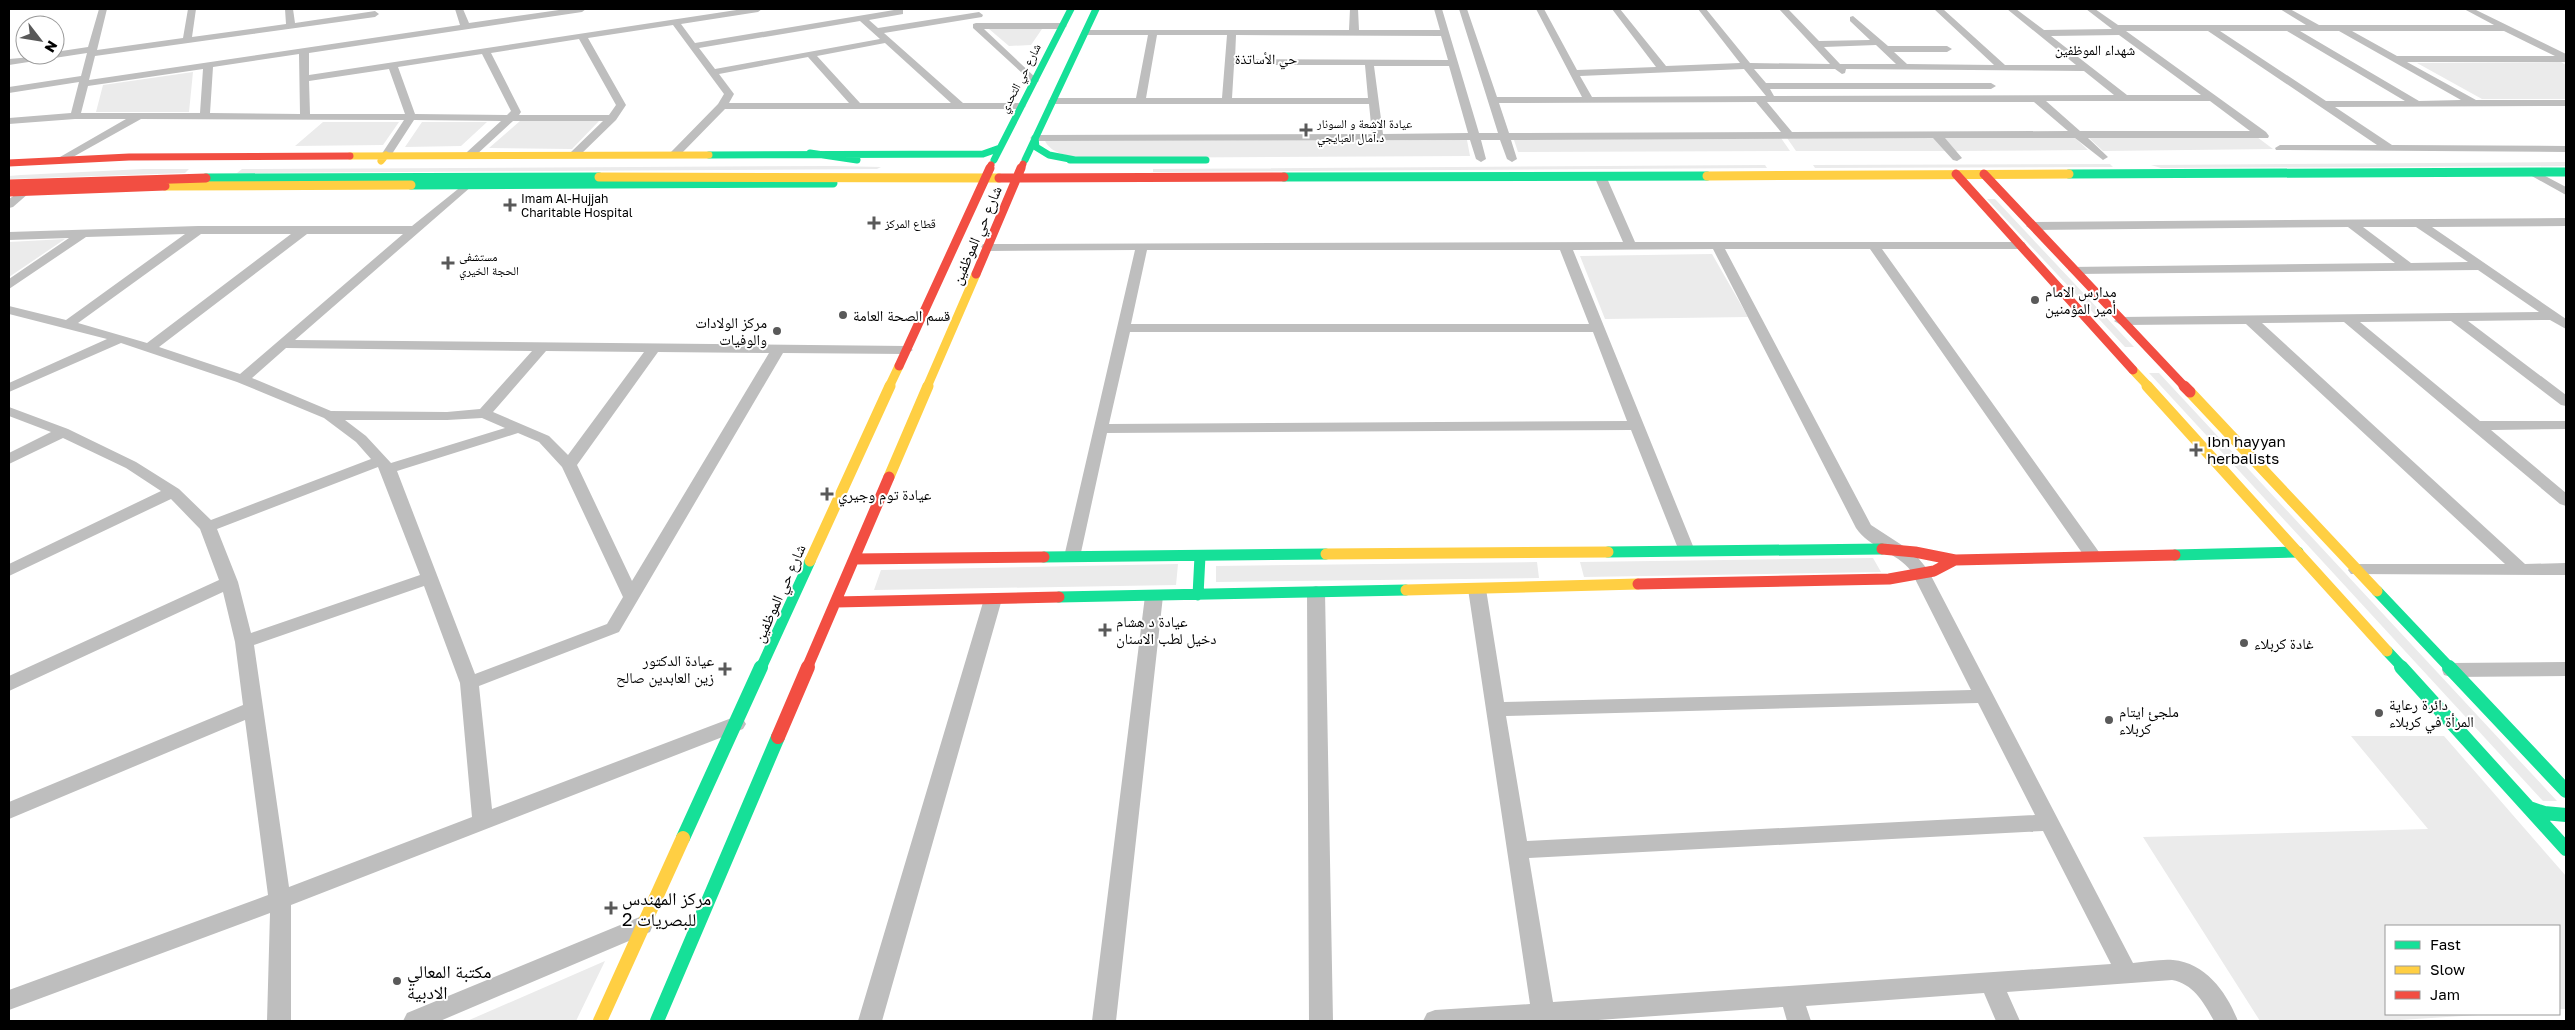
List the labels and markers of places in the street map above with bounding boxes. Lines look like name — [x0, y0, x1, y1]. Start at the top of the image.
place label: عيادة الاشعة و السونار د.آمال العبايجي — [1316, 116, 1412, 148]
marker: عيادة الاشعة و السونار د.آمال العبايجي — [1299, 123, 1313, 137]
place label: Imam Al-Hujjah Charitable Hospital — [521, 191, 633, 220]
marker: Imam Al-Hujjah Charitable Hospital — [503, 198, 517, 212]
marker: قطاع المركز — [867, 216, 881, 230]
place label: قطاع المركز — [884, 216, 936, 232]
place label: مستشفى الحجة الخيري — [459, 249, 519, 281]
marker: مستشفى الحجة الخيري — [441, 256, 455, 270]
place label: مدارس الامام أمير المؤمنين — [2045, 282, 2117, 319]
marker: مدارس الامام أمير المؤمنين — [2029, 294, 2041, 306]
place label: قسم الصحة العامة — [853, 306, 950, 326]
marker: قسم الصحة العامة — [837, 309, 849, 321]
place label: مركز الولادات والوفيات — [695, 313, 767, 349]
marker: مركز الولادات والوفيات — [771, 325, 783, 337]
place label: Ibn hayyan herbalists — [2207, 432, 2286, 467]
marker: Ibn hayyan herbalists — [2189, 443, 2203, 457]
place label: عيادة توم وجيري — [838, 485, 932, 507]
marker: عيادة توم وجيري — [820, 487, 834, 501]
place label: عيادة د هشام دخيل لطب الاسنان — [1116, 612, 1217, 649]
marker: عيادة د هشام دخيل لطب الاسنان — [1098, 623, 1112, 637]
place label: غادة كربلاء — [2254, 634, 2314, 653]
marker: غادة كربلاء — [2238, 637, 2250, 649]
place label: عيادة الدكتور زين العابدين صالح — [616, 651, 714, 688]
marker: عيادة الدكتور زين العابدين صالح — [718, 662, 732, 676]
place label: دائرة رعاية المرأة في كربلاء — [2389, 695, 2474, 734]
place label: ملجئ ايتام كربلاء — [2119, 702, 2179, 738]
marker: دائرة رعاية المرأة في كربلاء — [2373, 707, 2385, 719]
marker: ملجئ ايتام كربلاء — [2103, 714, 2115, 726]
place label: مركز المهندس للبصريات 2 — [622, 887, 711, 931]
marker: مركز المهندس للبصريات 2 — [604, 901, 618, 915]
place label: مكتبة المعالي الادبية — [407, 960, 492, 1004]
marker: مكتبة المعالي الادبية — [391, 975, 403, 987]

